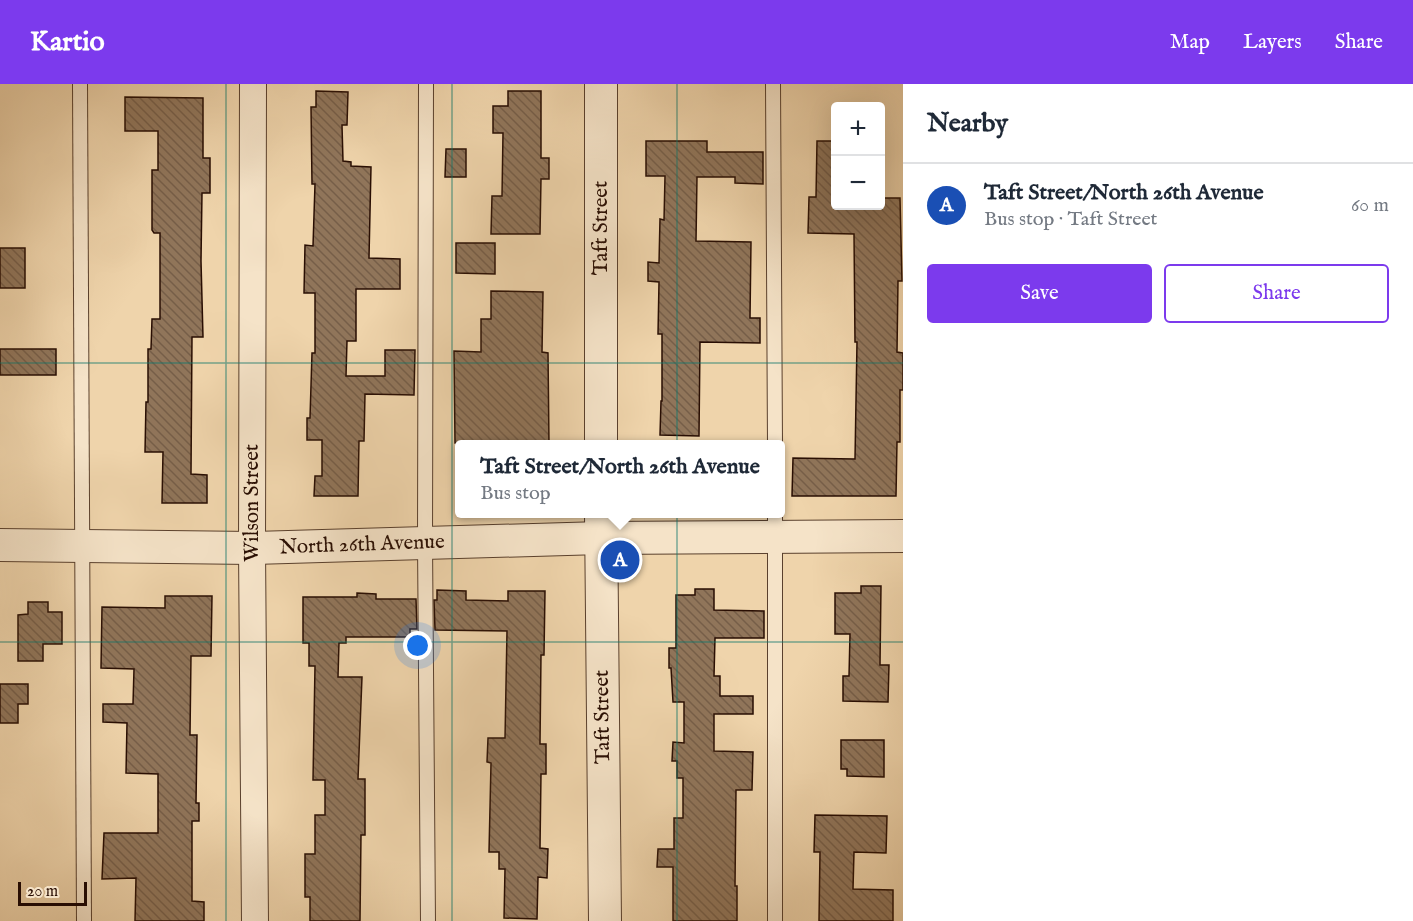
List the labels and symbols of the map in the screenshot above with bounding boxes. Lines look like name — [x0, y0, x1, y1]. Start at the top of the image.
street label: Taft Street — [588, 181, 615, 275]
street label: Wilson Street — [239, 444, 266, 562]
street label: North 26th Avenue — [279, 529, 445, 561]
pin: A — [600, 538, 640, 582]
your location — [403, 631, 432, 660]
street label: Taft Street — [589, 670, 617, 764]
scale bar — [18, 879, 87, 906]

